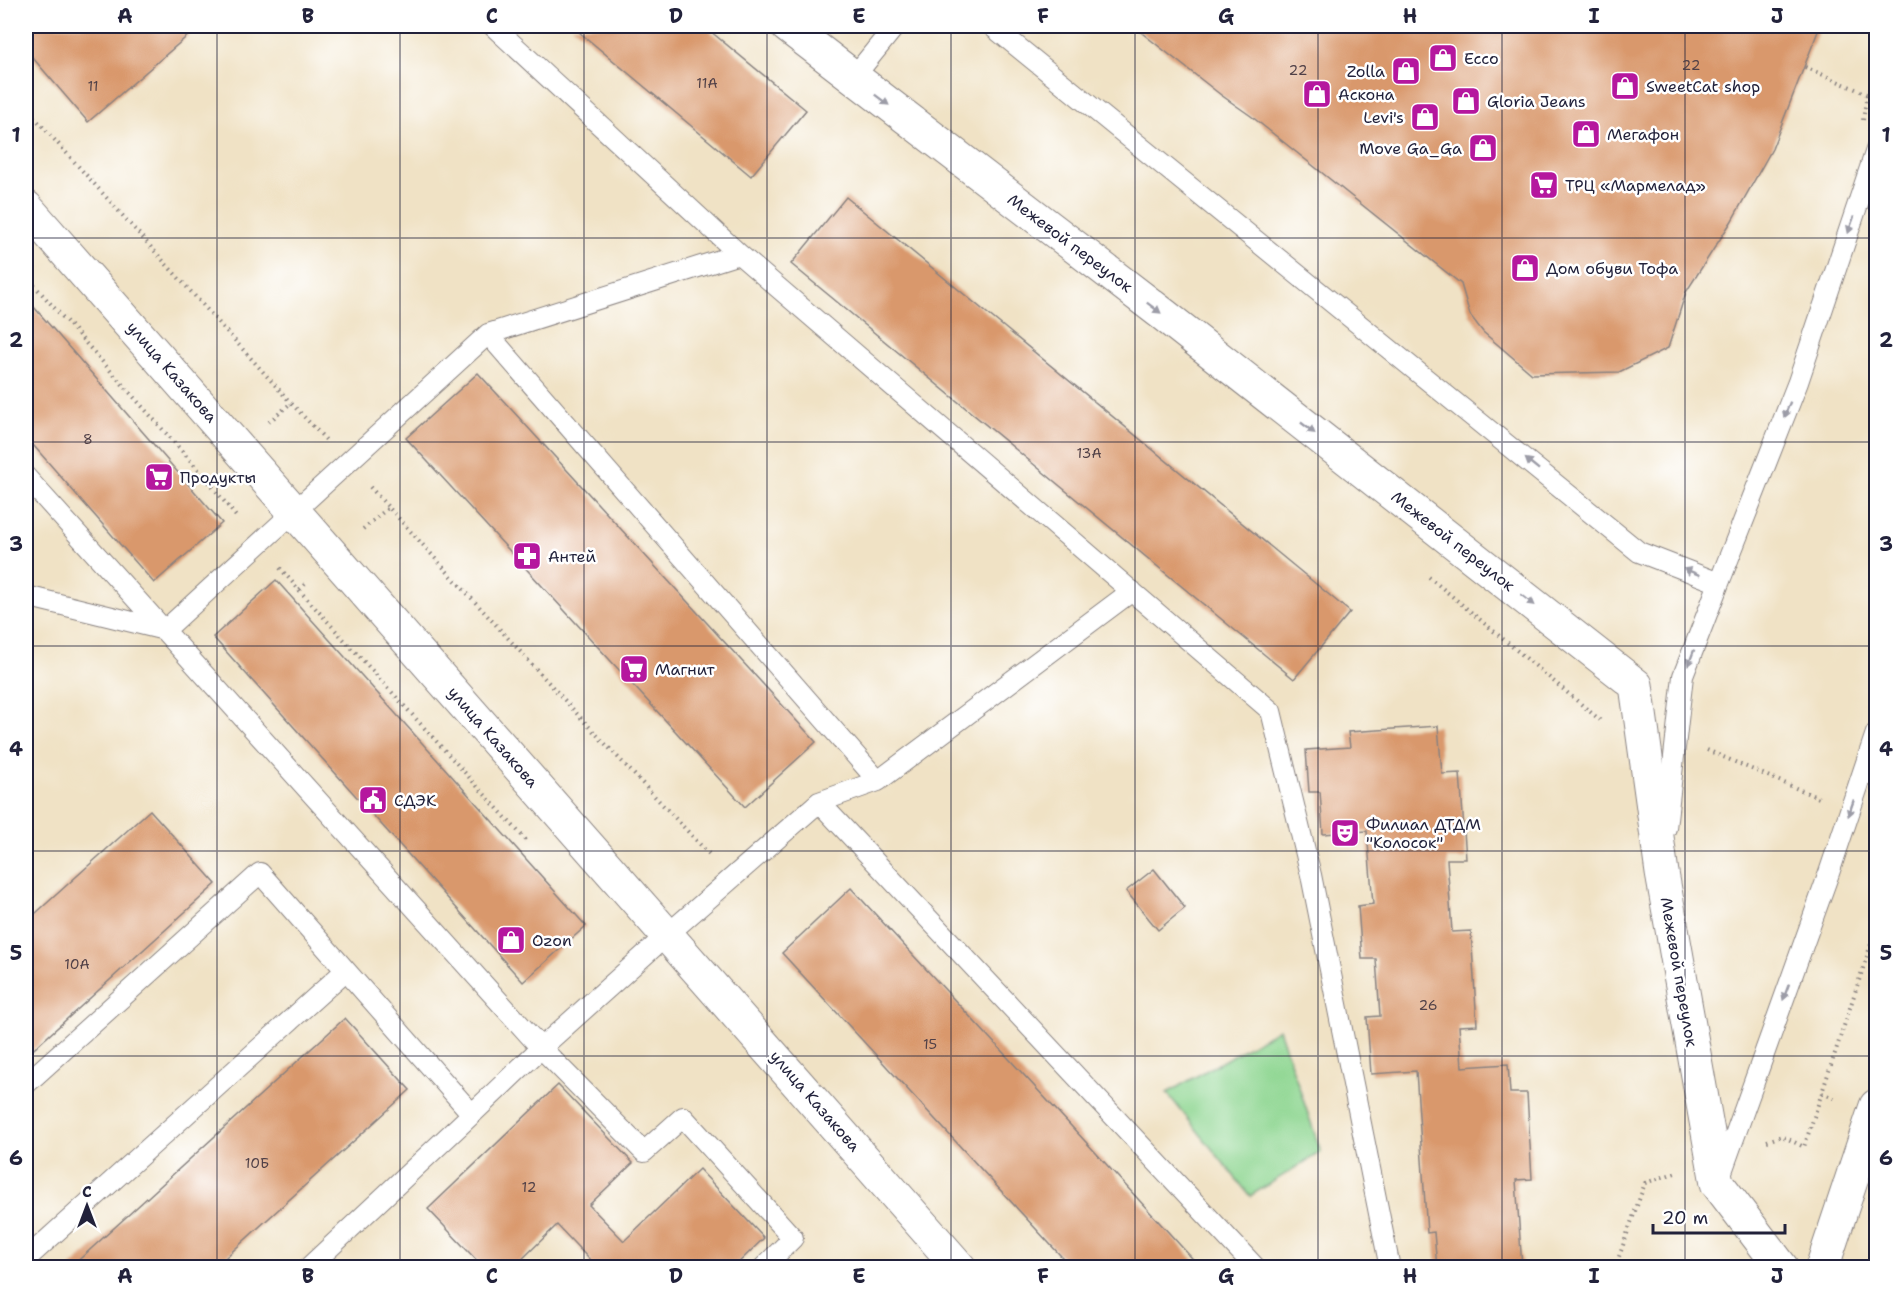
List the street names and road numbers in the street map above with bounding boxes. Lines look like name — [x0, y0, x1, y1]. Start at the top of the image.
street label: Межевой переулок — [1003, 189, 1137, 297]
street label: улица Казакова — [122, 317, 222, 427]
street label: Межевой переулок — [1387, 486, 1520, 596]
street label: улица Казакова — [443, 682, 543, 792]
street label: Межевой переулок — [1656, 896, 1703, 1049]
street label: улица Казакова — [765, 1046, 865, 1156]

